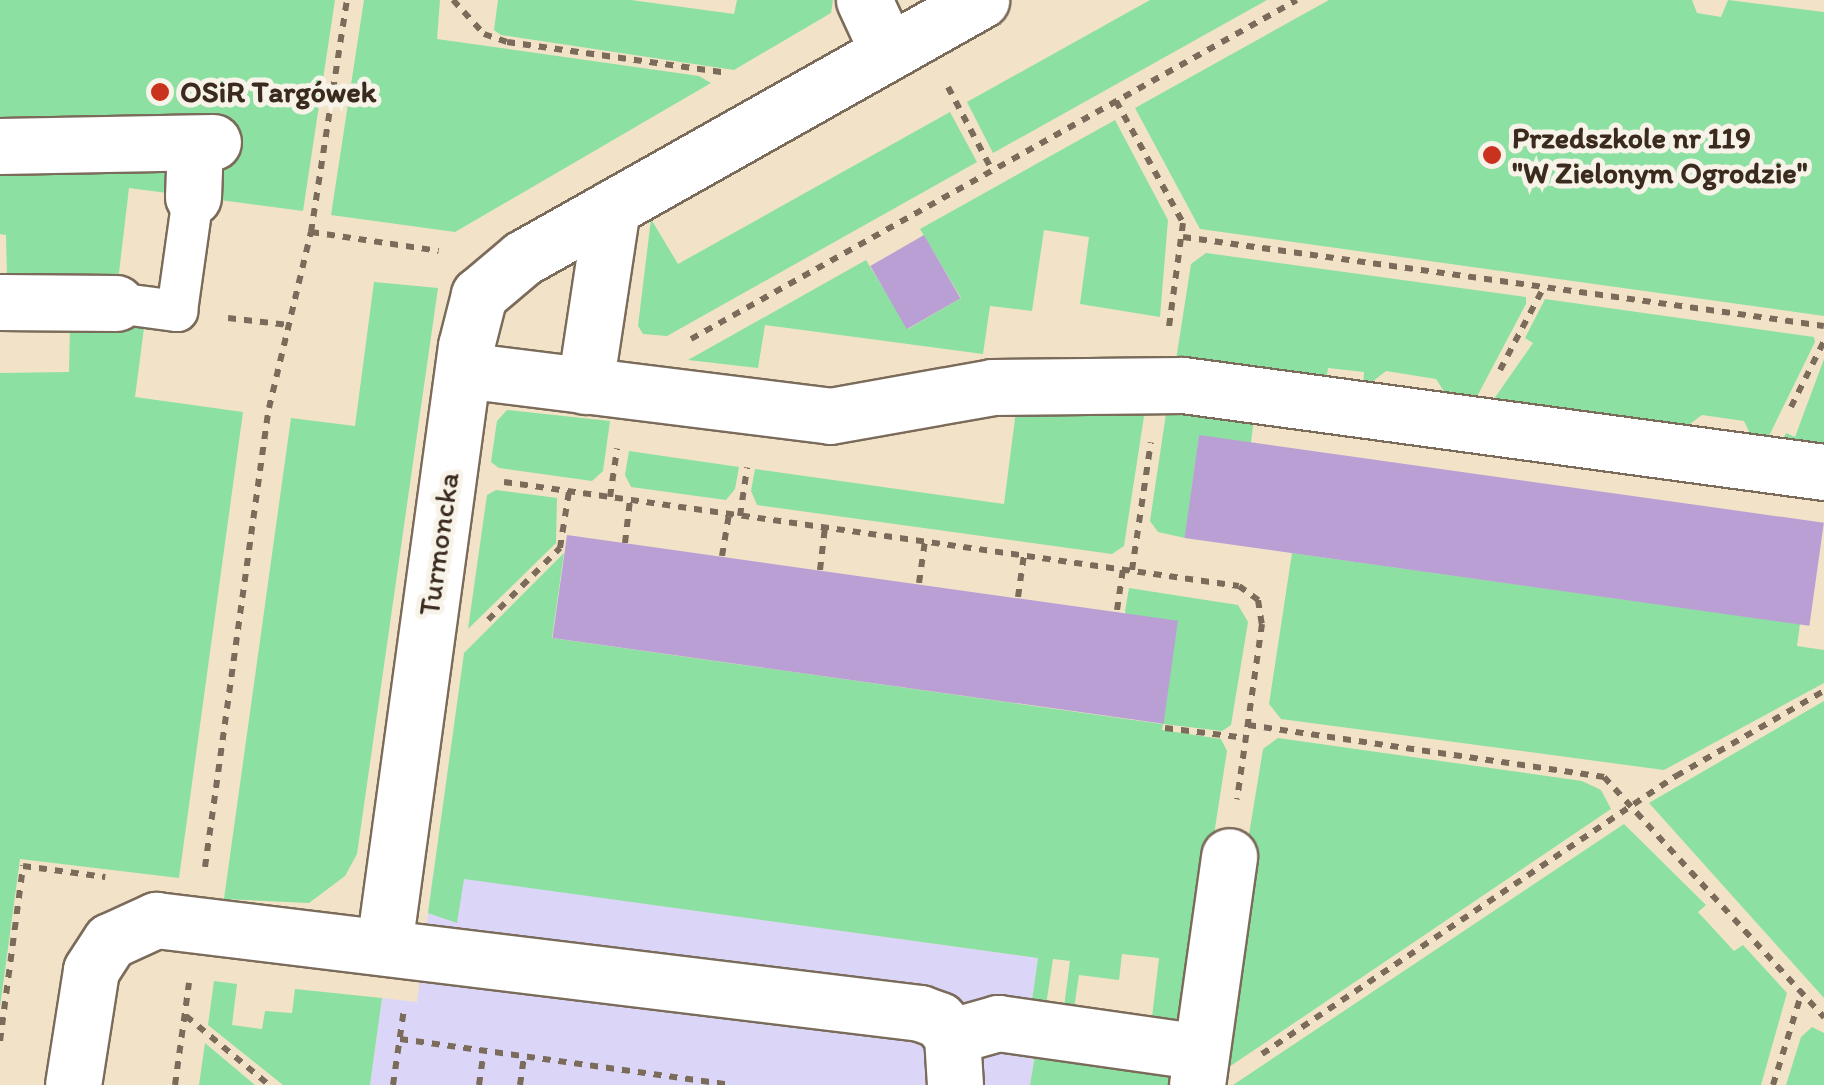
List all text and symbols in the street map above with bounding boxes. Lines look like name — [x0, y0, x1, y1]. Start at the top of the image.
place label: OSiR Targówek — [180, 74, 374, 110]
marker: OSiR Targówek — [149, 81, 171, 103]
place label: Przedszkole nr 119 "W Zielonym Ogrodzie" — [1512, 120, 1807, 190]
marker: Przedszkole nr 119 "W Zielonym Ogrodzie" — [1481, 144, 1503, 166]
street label: Turmoncka — [411, 470, 467, 618]

